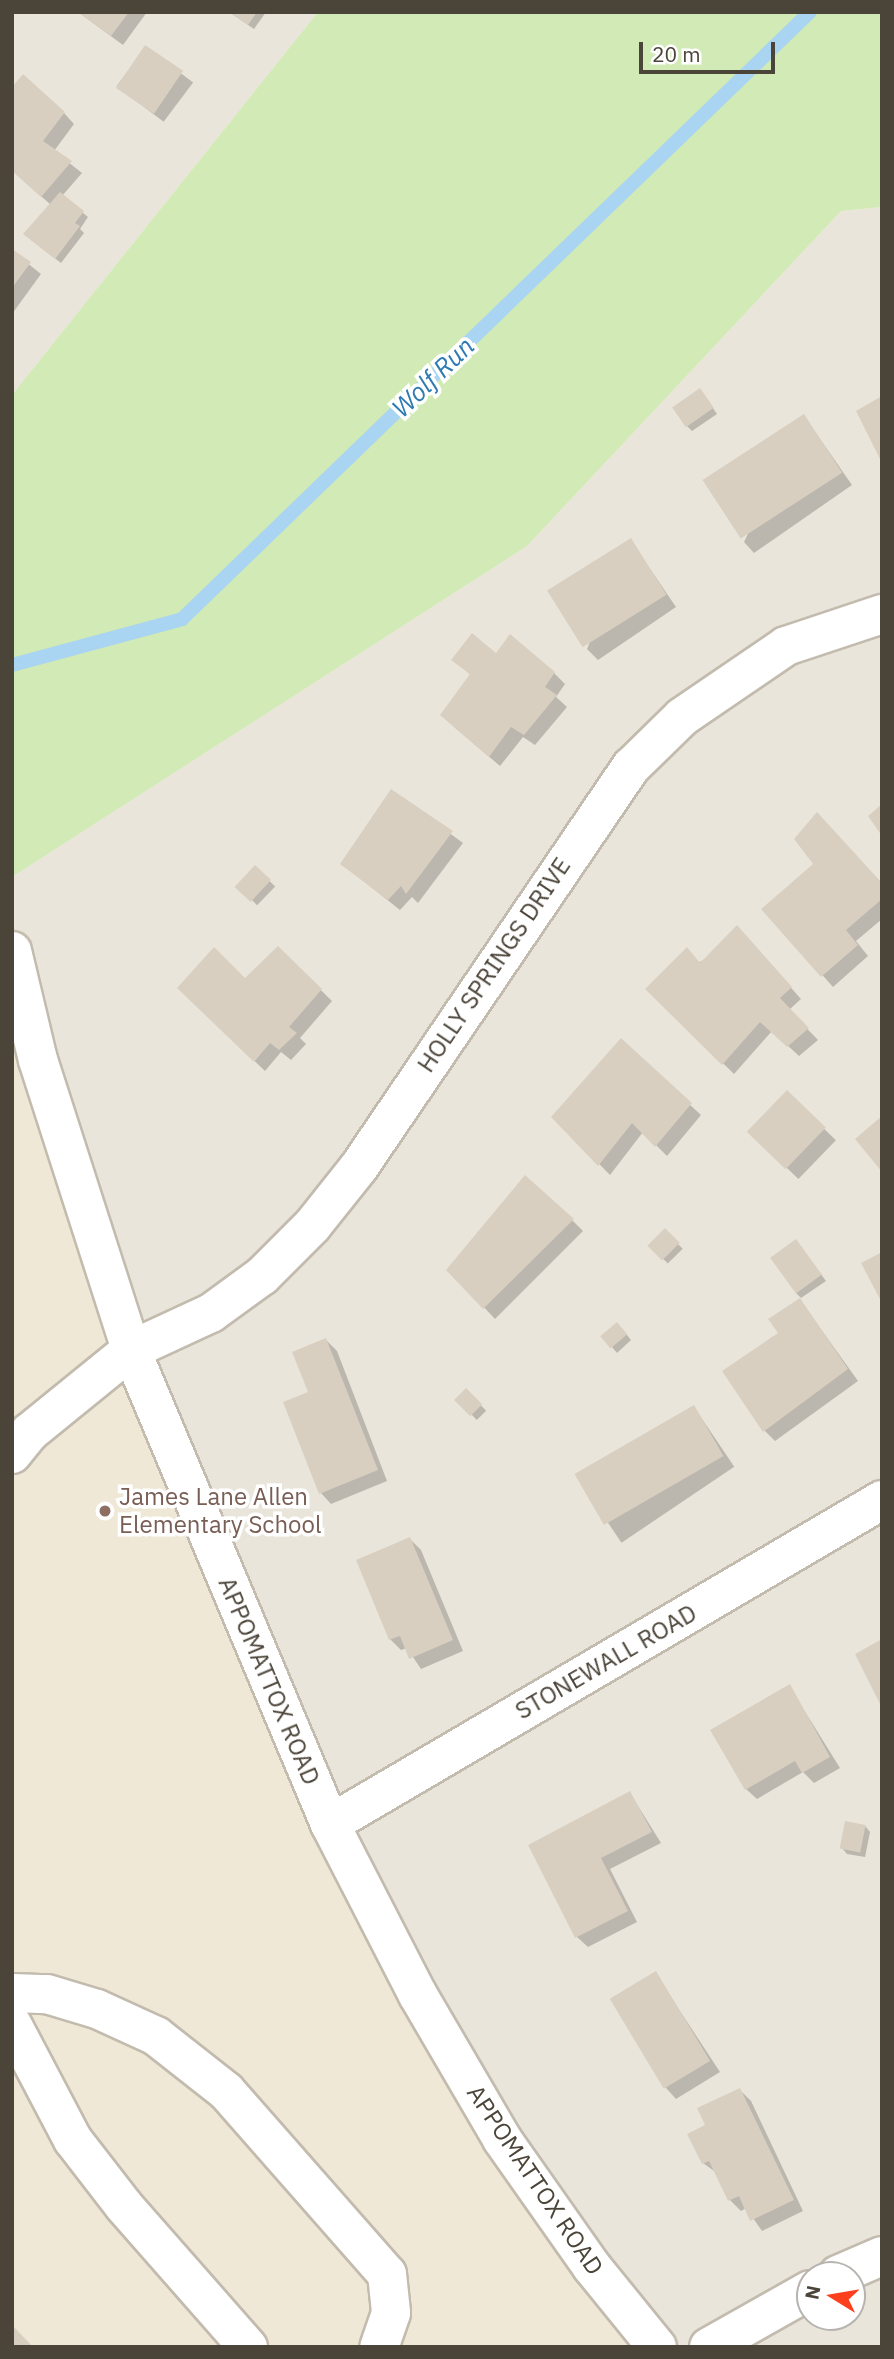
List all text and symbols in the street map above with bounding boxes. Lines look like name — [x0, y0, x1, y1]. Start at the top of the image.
scale bar — [642, 28, 778, 72]
text: 20 m — [652, 40, 701, 68]
water label: Wolf Run — [385, 330, 481, 424]
street label: HOLLY SPRINGS DRIVE — [411, 852, 577, 1078]
place label: James Lane Allen Elementary School — [119, 1483, 321, 1539]
marker: James Lane Allen Elementary School — [97, 1503, 113, 1519]
street label: APPOMATTOX ROAD — [212, 1573, 326, 1789]
street label: STONEWALL ROAD — [510, 1598, 702, 1726]
street label: APPOMATTOX ROAD — [461, 2080, 609, 2280]
north arrow — [796, 2261, 866, 2331]
text: N — [799, 2283, 825, 2301]

